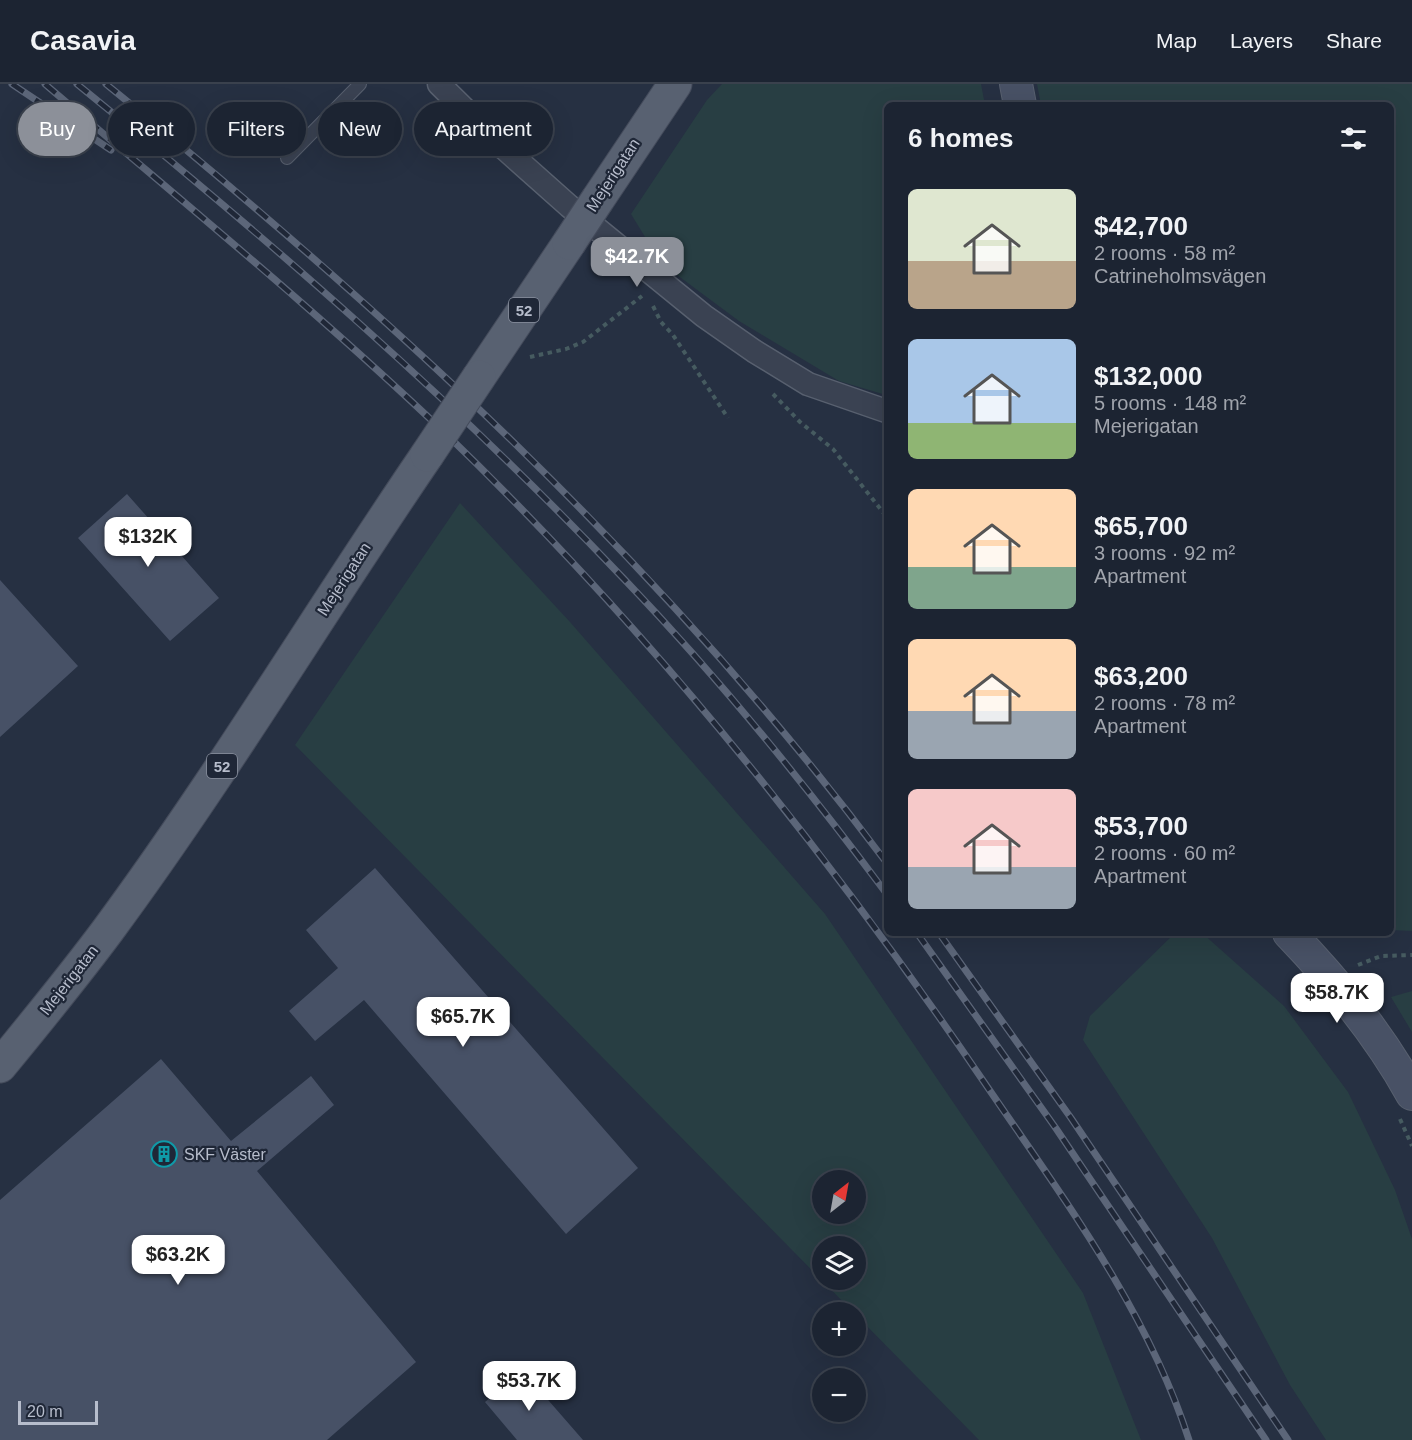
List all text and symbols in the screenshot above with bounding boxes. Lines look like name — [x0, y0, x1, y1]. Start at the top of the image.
text: Casavia — [30, 25, 136, 56]
text: Map — [1156, 29, 1197, 52]
text: Layers — [1230, 29, 1293, 52]
text: Share — [1326, 29, 1382, 52]
chip: Buy — [18, 102, 96, 156]
chip: Rent — [108, 102, 195, 156]
chip: Filters — [207, 102, 306, 156]
chip: New — [318, 102, 402, 156]
chip: Apartment — [414, 102, 553, 156]
icon: filters — [1337, 122, 1370, 155]
text: 6 homes — [908, 123, 1014, 153]
street label: Mejerigatan — [583, 135, 643, 215]
text: $42,700 — [1094, 211, 1188, 241]
icon: home — [956, 213, 1028, 285]
pin: $42.7K — [588, 237, 686, 288]
text: 2 rooms · 58 m² — [1094, 242, 1235, 264]
text: $42.7K — [605, 245, 669, 267]
text: Catrineholmsvägen — [1094, 265, 1266, 287]
road number: 52 — [509, 298, 539, 322]
text: $132,000 — [1094, 361, 1202, 391]
icon: home — [956, 363, 1028, 435]
text: 5 rooms · 148 m² — [1094, 392, 1246, 414]
text: Mejerigatan — [1094, 415, 1199, 437]
text: $65,700 — [1094, 511, 1188, 541]
icon: home — [956, 513, 1028, 585]
pin: $132K — [106, 517, 190, 568]
text: $132K — [119, 525, 177, 547]
street label: Mejerigatan — [314, 539, 374, 619]
text: 3 rooms · 92 m² — [1094, 542, 1235, 564]
text: Apartment — [1094, 565, 1186, 587]
text: $63,200 — [1094, 661, 1188, 691]
icon: home — [956, 663, 1028, 735]
text: 2 rooms · 78 m² — [1094, 692, 1235, 714]
text: Apartment — [1094, 715, 1186, 737]
road number: 52 — [207, 754, 237, 778]
text: $53,700 — [1094, 811, 1188, 841]
icon: home — [956, 813, 1028, 885]
text: 2 rooms · 60 m² — [1094, 842, 1235, 864]
text: Apartment — [1094, 865, 1186, 887]
street label: Mejerigatan — [37, 942, 101, 1018]
pin: $58.7K — [1288, 973, 1386, 1024]
text: $58.7K — [1305, 981, 1369, 1003]
pin: $65.7K — [414, 997, 512, 1048]
text: $65.7K — [431, 1005, 495, 1027]
building icon: SKF Väster — [149, 1139, 179, 1169]
place label: SKF Väster — [184, 1146, 266, 1163]
north arrow — [812, 1170, 866, 1224]
map controls — [812, 1170, 866, 1422]
pin: $63.2K — [129, 1235, 227, 1286]
button: layers — [812, 1236, 866, 1290]
text: $63.2K — [146, 1243, 210, 1265]
button: + — [812, 1302, 866, 1356]
pin: $53.7K — [480, 1361, 578, 1412]
button: − — [812, 1368, 866, 1422]
text: $53.7K — [497, 1369, 561, 1391]
scale bar — [18, 1398, 98, 1426]
text: 20 m — [27, 1403, 63, 1420]

